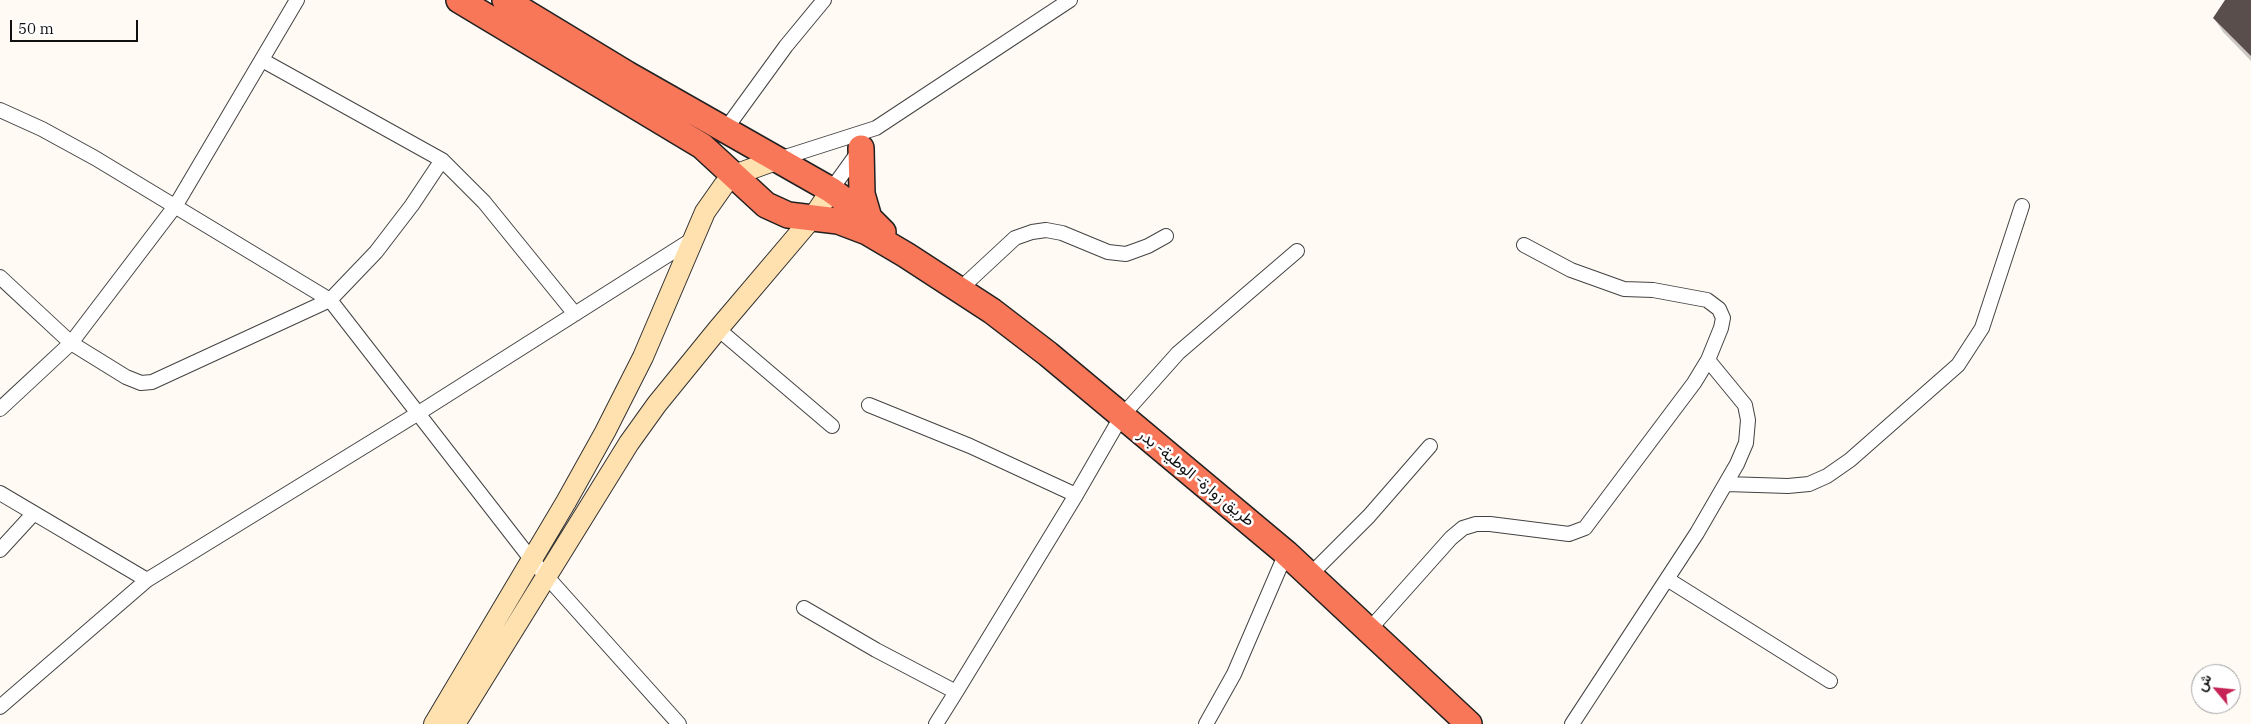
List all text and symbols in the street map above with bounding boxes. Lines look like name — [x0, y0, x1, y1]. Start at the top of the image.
scale bar — [12, 10, 140, 42]
text: 50 m — [18, 19, 54, 38]
street label: طريق زوارة- الوطية- بدر — [1134, 425, 1258, 531]
north arrow — [2191, 664, 2241, 714]
text: ش — [2192, 671, 2216, 694]

